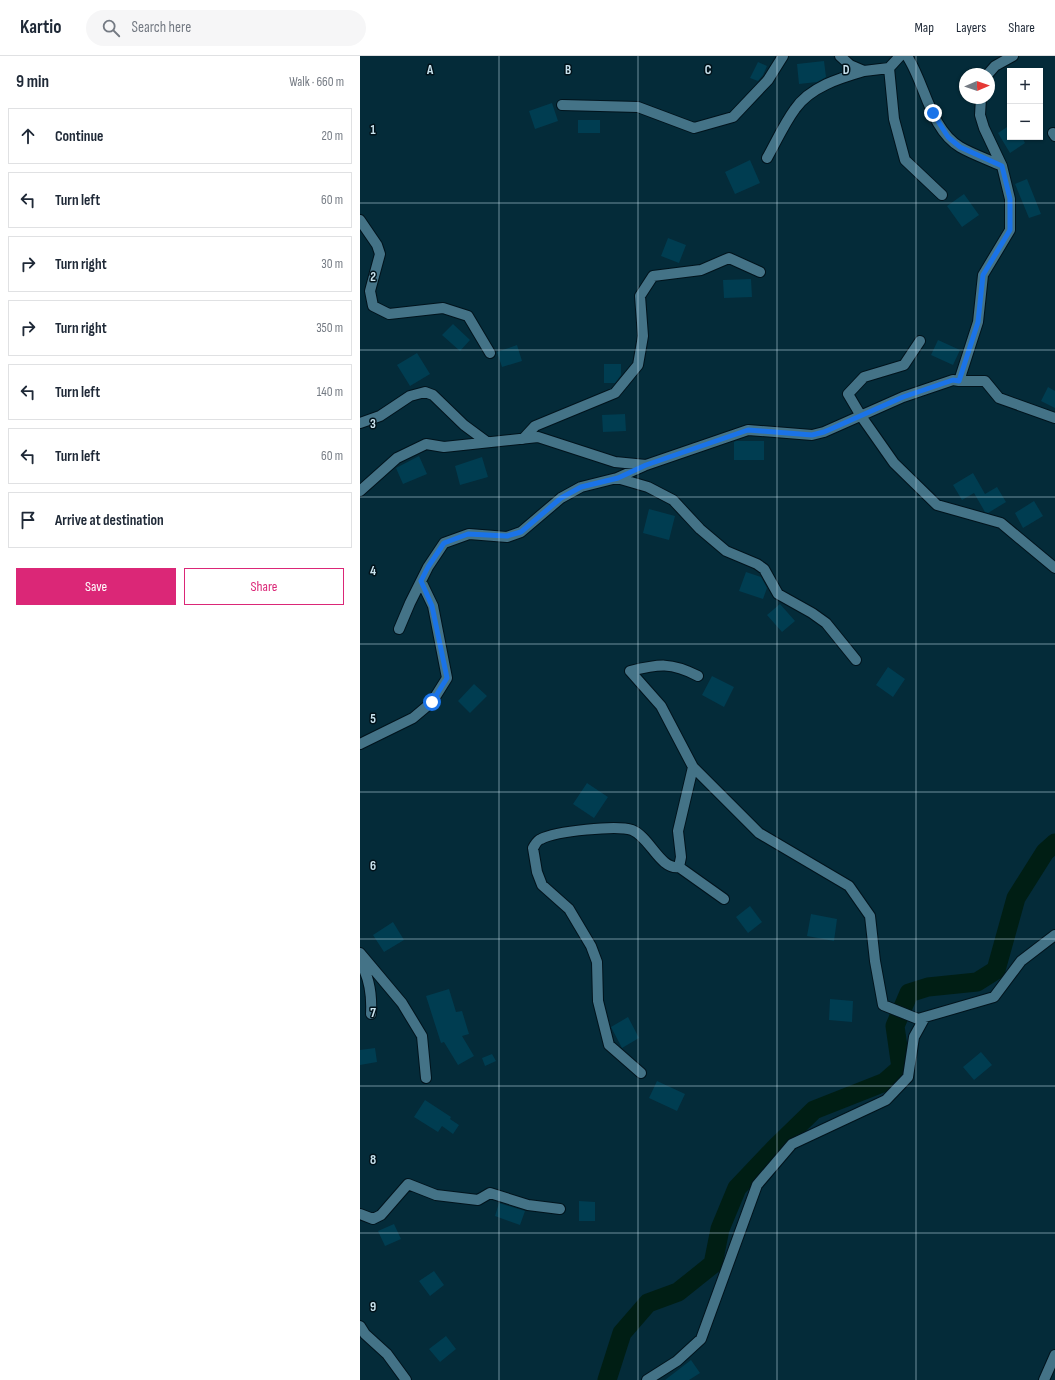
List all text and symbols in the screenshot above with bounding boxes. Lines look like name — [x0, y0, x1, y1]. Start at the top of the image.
search box — [86, 10, 366, 46]
text: Kartio — [20, 16, 62, 39]
icon: search — [100, 17, 122, 39]
text: Search here — [132, 18, 191, 37]
text: Map — [914, 19, 934, 36]
text: Layers — [956, 19, 986, 36]
text: Share — [1008, 19, 1035, 36]
text: A — [426, 62, 434, 78]
text: B — [565, 62, 571, 78]
text: C — [705, 62, 712, 78]
text: D — [843, 62, 850, 78]
north arrow — [959, 68, 995, 104]
map controls — [1007, 68, 1043, 140]
button: + — [1007, 68, 1043, 104]
text: 9 min — [16, 72, 49, 92]
text: Walk · 660 m — [289, 74, 344, 90]
route end — [924, 104, 942, 122]
button: − — [1007, 104, 1043, 140]
text: 1 — [370, 122, 376, 138]
icon: ahead — [17, 125, 39, 147]
text: Continue — [55, 127, 104, 146]
text: 20 m — [321, 128, 343, 144]
icon: left — [17, 189, 39, 211]
text: Turn left — [55, 191, 100, 210]
text: 60 m — [321, 192, 343, 208]
icon: right — [17, 253, 39, 275]
text: Turn right — [55, 255, 107, 274]
text: 30 m — [321, 256, 343, 272]
text: 2 — [370, 269, 376, 285]
icon: right — [17, 317, 39, 339]
text: Turn right — [55, 319, 107, 338]
text: 350 m — [316, 320, 343, 336]
icon: left — [17, 381, 39, 403]
text: Turn left — [55, 383, 100, 402]
text: 140 m — [317, 384, 343, 400]
text: 3 — [370, 416, 376, 432]
icon: left — [17, 445, 39, 467]
text: Turn left — [55, 447, 100, 466]
text: 60 m — [321, 448, 343, 464]
icon: arrive — [17, 509, 39, 531]
text: Arrive at destination — [55, 511, 164, 530]
text: 4 — [370, 563, 376, 579]
button: Save — [16, 568, 176, 605]
button: Share — [184, 568, 344, 605]
route start — [423, 693, 441, 711]
text: 5 — [370, 711, 376, 727]
text: 6 — [370, 858, 376, 874]
text: 7 — [370, 1005, 376, 1021]
text: 8 — [370, 1152, 376, 1168]
text: 9 — [370, 1299, 376, 1315]

